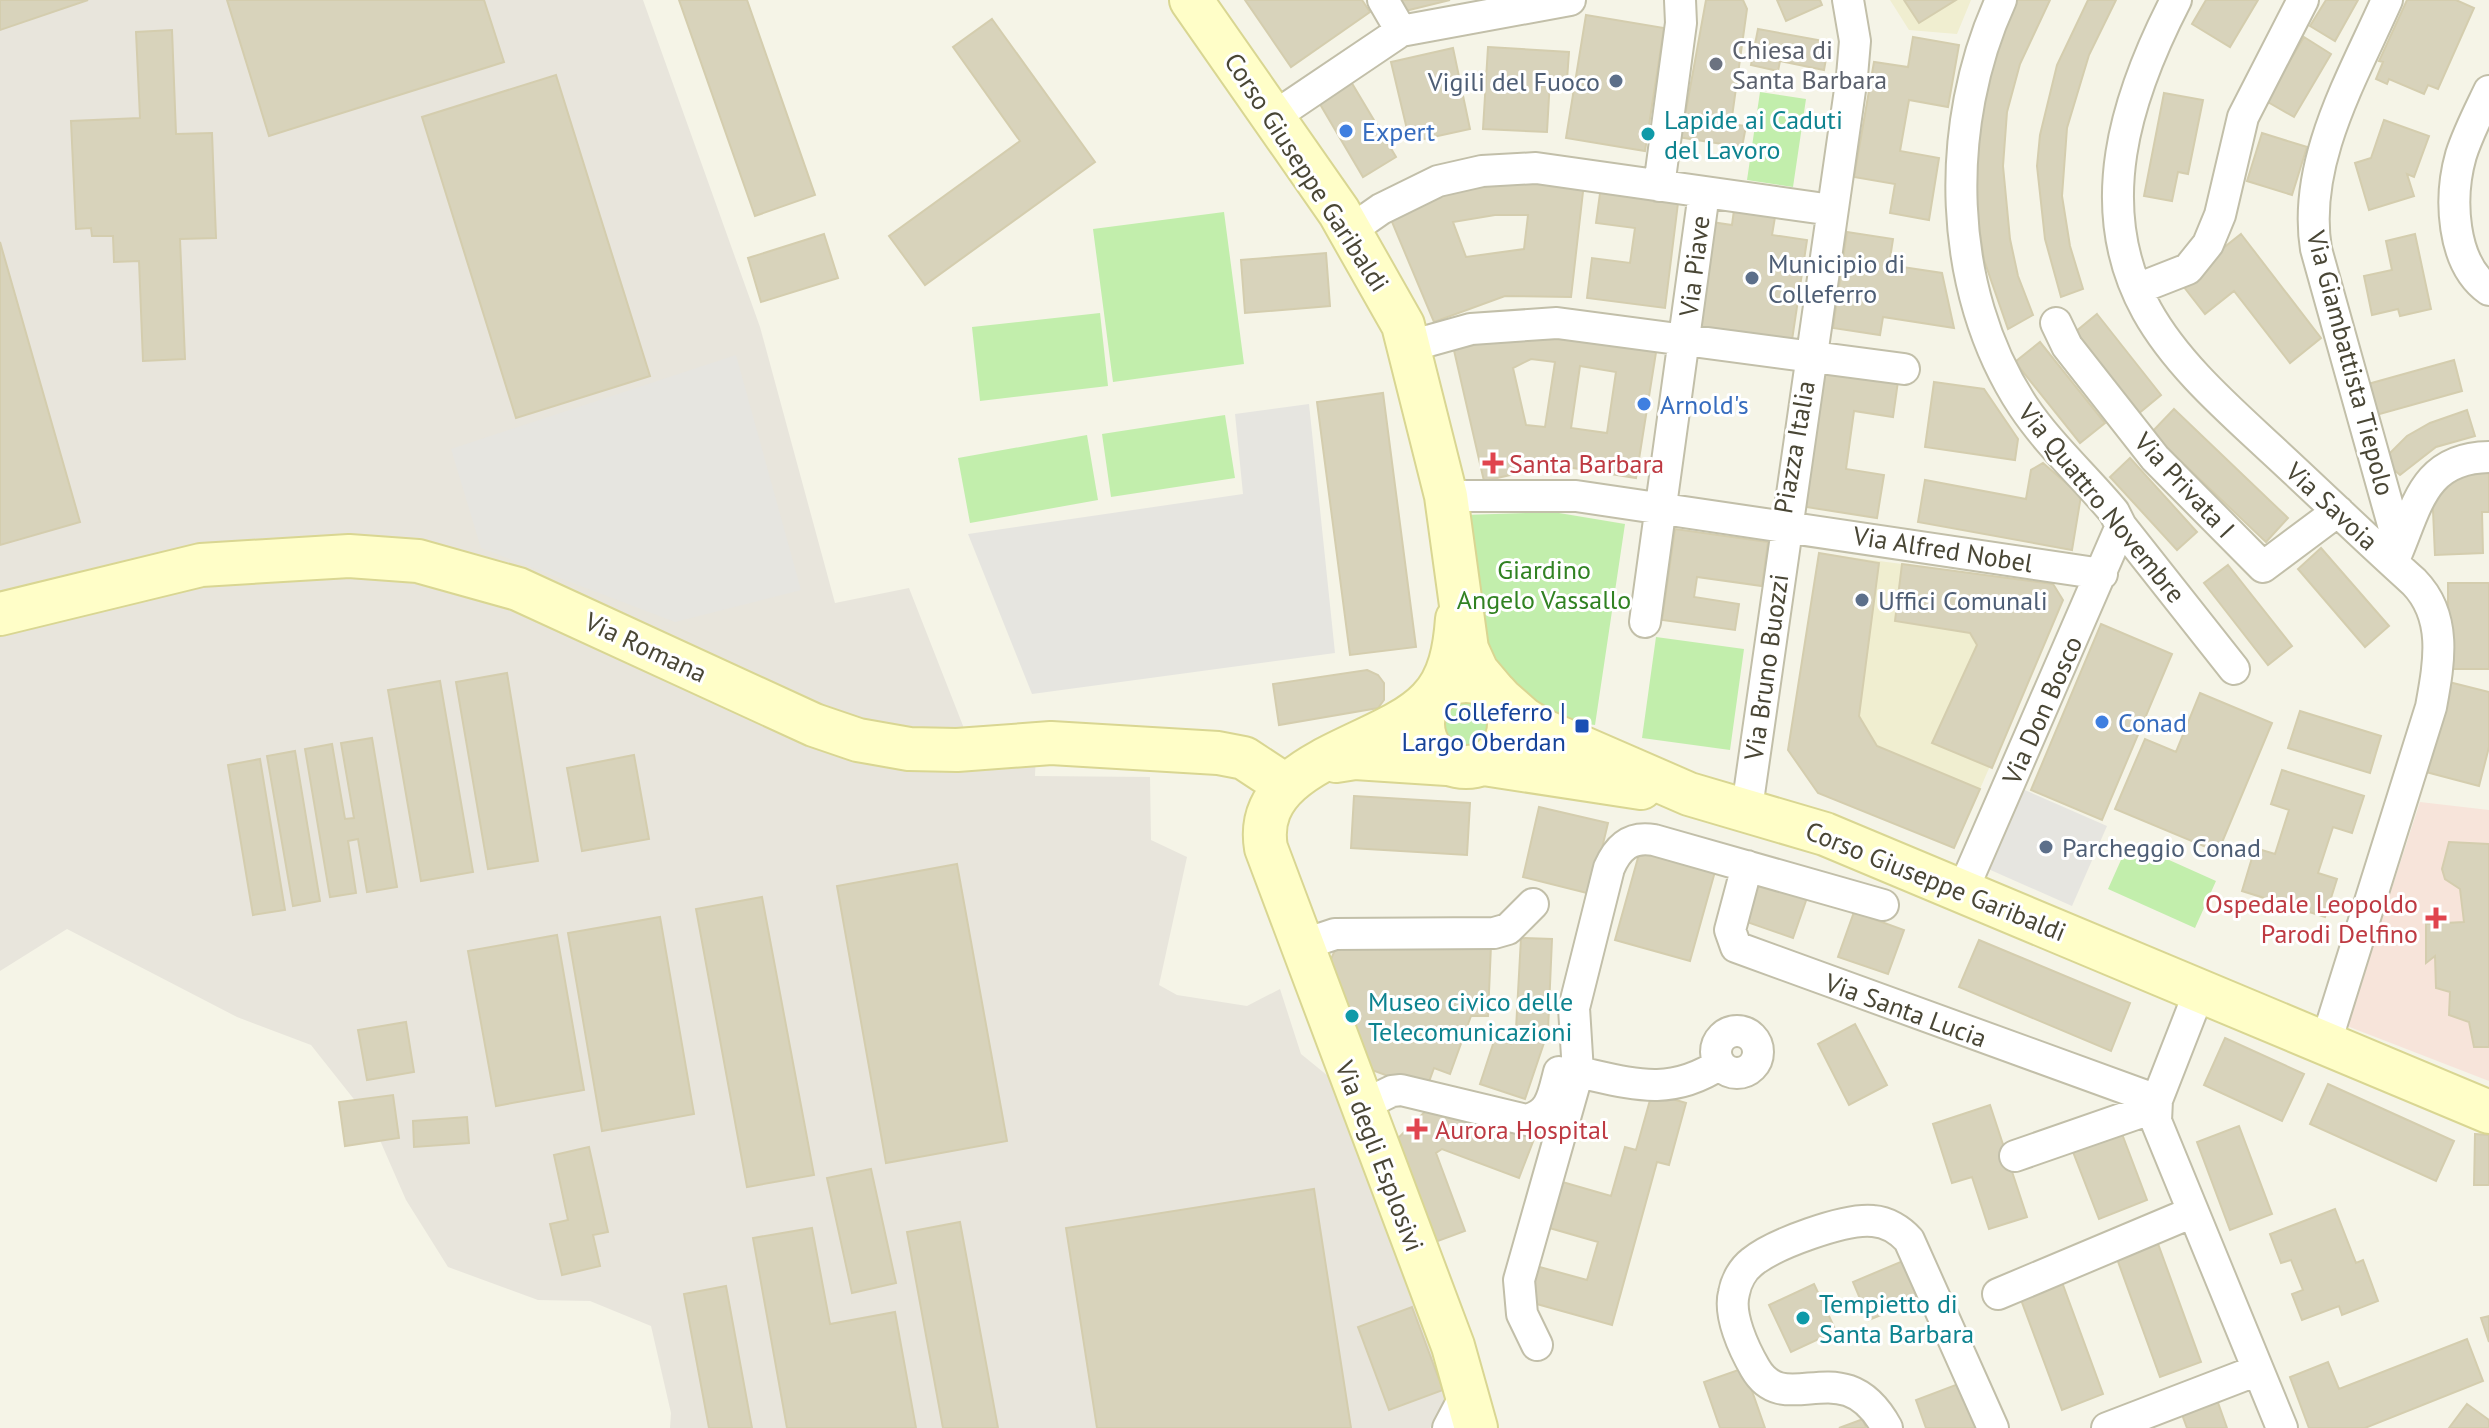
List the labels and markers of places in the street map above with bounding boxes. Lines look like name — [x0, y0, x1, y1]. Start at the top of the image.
place label: Chiesa di Santa Barbara — [1732, 33, 1887, 96]
marker: Chiesa di Santa Barbara — [1707, 55, 1725, 73]
place label: Vigili del Fuoco — [1427, 65, 1600, 98]
marker: Vigili del Fuoco — [1607, 72, 1625, 90]
place label: Lapide ai Caduti del Lavoro — [1664, 103, 1843, 166]
place label: Expert — [1362, 115, 1435, 148]
marker: Expert — [1337, 122, 1355, 140]
marker: Lapide ai Caduti del Lavoro — [1639, 125, 1657, 143]
place label: Municipio di Colleferro — [1768, 247, 1905, 310]
marker: Municipio di Colleferro — [1743, 269, 1761, 287]
place label: Arnold's — [1660, 388, 1749, 421]
marker: Arnold's — [1635, 395, 1653, 413]
place label: Santa Barbara — [1509, 447, 1664, 480]
marker: Santa Barbara — [1484, 454, 1502, 472]
place label: Uffici Comunali — [1878, 584, 2048, 617]
marker: Uffici Comunali — [1853, 591, 1871, 609]
place label: Colleferro | Largo Oberdan — [1402, 695, 1566, 758]
place label: Conad — [2118, 706, 2187, 739]
marker: Conad — [2093, 713, 2111, 731]
marker: Colleferro | Largo Oberdan — [1573, 717, 1591, 735]
place label: Parcheggio Conad — [2062, 831, 2261, 864]
marker: Parcheggio Conad — [2037, 838, 2055, 856]
place label: Ospedale Leopoldo Parodi Delfino — [2205, 887, 2418, 950]
marker: Ospedale Leopoldo Parodi Delfino — [2425, 907, 2447, 929]
place label: Museo civico delle Telecomunicazioni — [1368, 985, 1573, 1048]
marker: Museo civico delle Telecomunicazioni — [1343, 1007, 1361, 1025]
place label: Aurora Hospital — [1435, 1113, 1609, 1146]
marker: Aurora Hospital — [1406, 1118, 1428, 1140]
place label: Tempietto di Santa Barbara — [1819, 1287, 1974, 1350]
marker: Tempietto di Santa Barbara — [1794, 1309, 1812, 1327]

